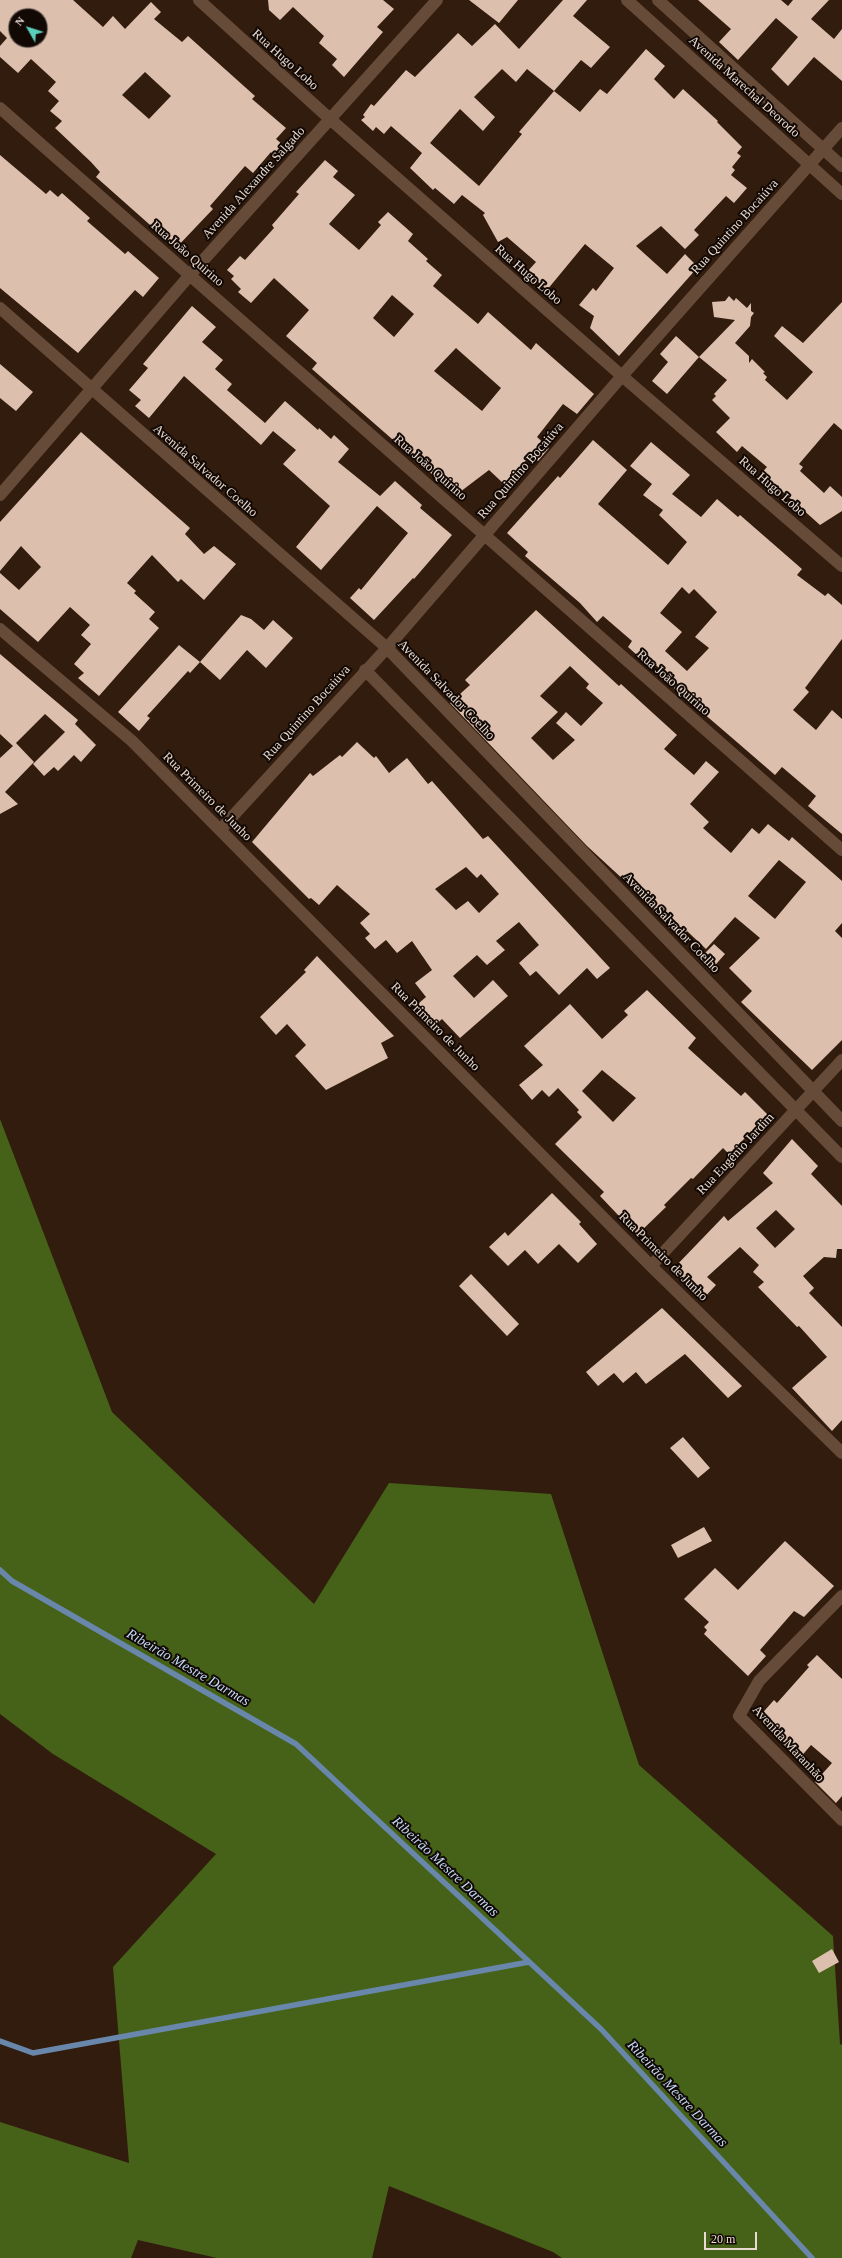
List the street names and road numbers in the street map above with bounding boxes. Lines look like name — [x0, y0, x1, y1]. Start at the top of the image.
street label: Rua Hugo Lobo — [249, 26, 321, 94]
street label: Avenida Marechal Deorodo — [685, 33, 803, 141]
street label: Avenida Alexandre Salgado — [199, 124, 309, 242]
street label: Rua Quintino Bocaiúva — [688, 176, 782, 278]
street label: Rua João Quirino — [147, 218, 227, 290]
street label: Rua Hugo Lobo — [491, 242, 565, 308]
street label: Rua Quintino Bocaiúva — [475, 420, 567, 522]
street label: Avenida Salvador Coelho — [150, 421, 260, 521]
street label: Rua João Quirino — [390, 432, 470, 504]
street label: Rua Hugo Lobo — [735, 454, 809, 520]
street label: Avenida Salvador Coelho — [394, 637, 498, 743]
street label: Rua João Quirino — [633, 647, 713, 719]
street label: Rua Quintino Bocaiúva — [260, 662, 354, 764]
street label: Rua Primeiro de Junho — [159, 749, 255, 845]
street label: Avenida Salvador Coelho — [619, 870, 723, 976]
street label: Rua Primeiro de Junho — [387, 979, 483, 1075]
street label: Rua Eugênio Jardim — [694, 1110, 778, 1198]
street label: Rua Primeiro de Junho — [615, 1209, 711, 1305]
street label: Avenida Maranhão — [749, 1702, 827, 1786]

